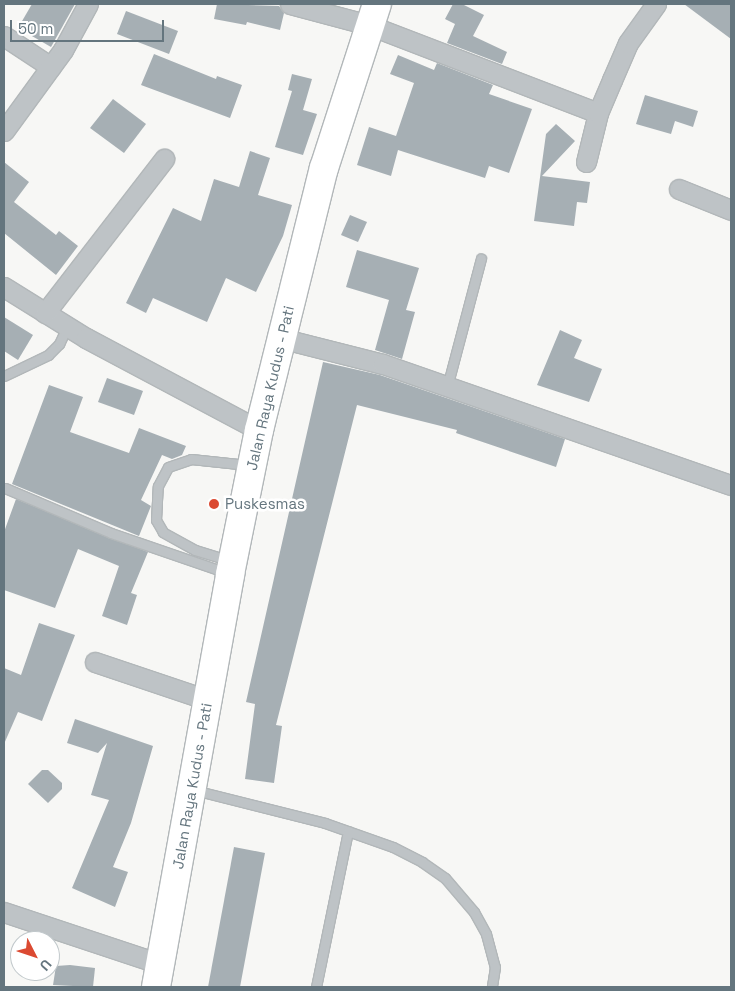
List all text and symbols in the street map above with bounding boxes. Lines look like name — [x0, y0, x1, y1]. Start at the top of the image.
scale bar — [12, 10, 166, 42]
text: 50 m — [18, 19, 53, 38]
street label: Jalan Raya Kudus - Pati — [242, 304, 298, 472]
place label: Puskesmas — [225, 495, 305, 513]
marker: Puskesmas — [207, 497, 221, 511]
street label: Jalan Raya Kudus - Pati — [168, 701, 216, 871]
north arrow — [10, 931, 60, 981]
text: U — [36, 956, 55, 975]

